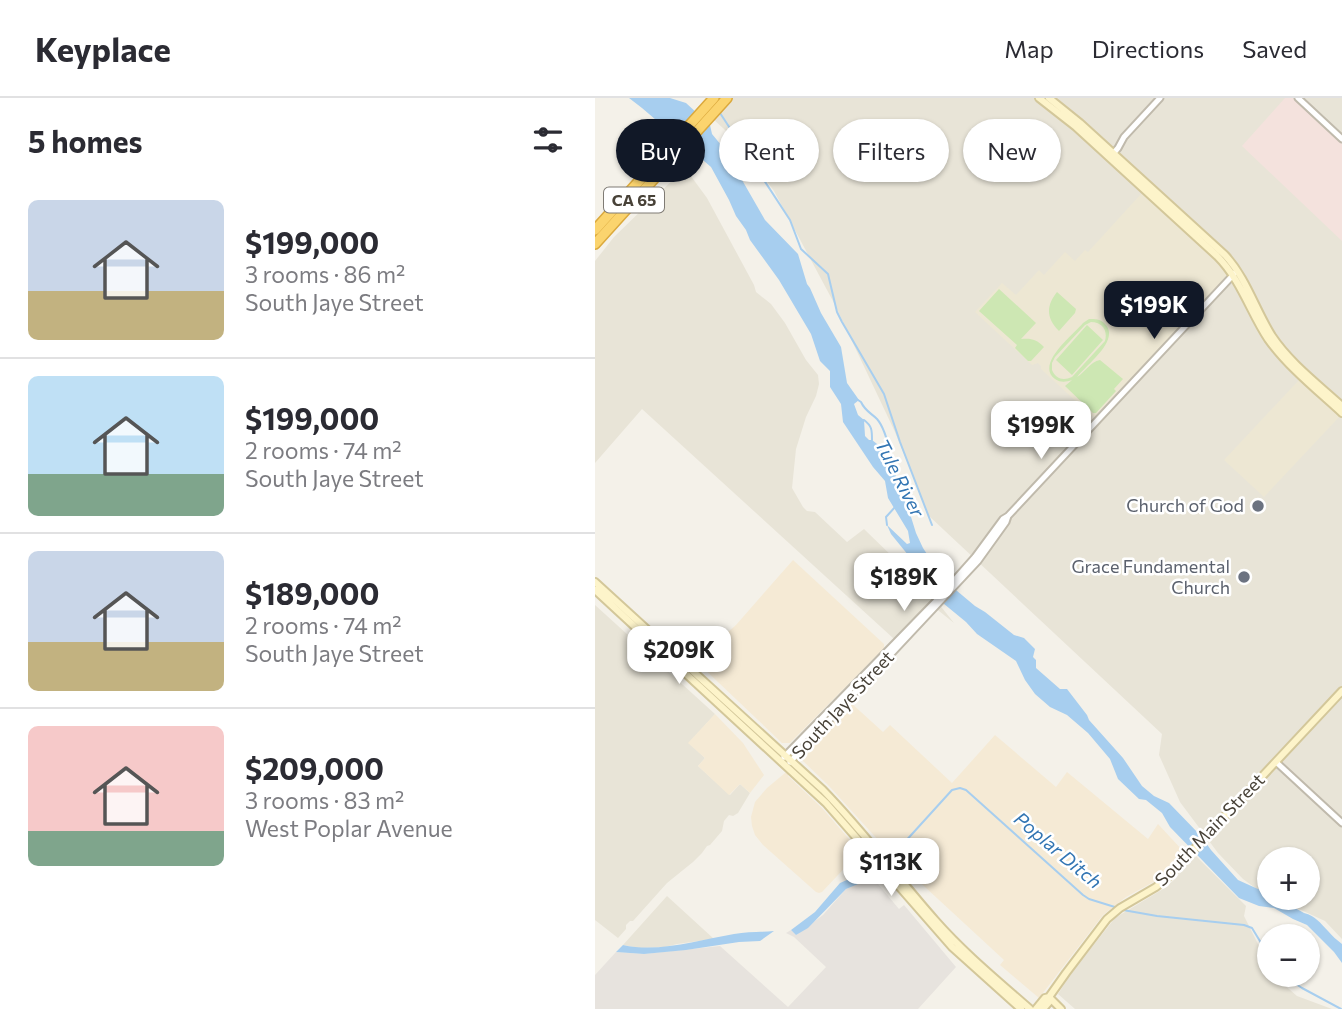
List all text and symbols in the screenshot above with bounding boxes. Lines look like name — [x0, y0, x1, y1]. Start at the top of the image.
text: Keyplace — [35, 28, 171, 69]
text: Map — [1004, 34, 1054, 63]
text: Directions — [1092, 34, 1204, 63]
text: Saved — [1242, 34, 1307, 63]
chip: Buy — [616, 119, 705, 182]
chip: Rent — [719, 119, 819, 182]
chip: Filters — [833, 119, 949, 182]
chip: New — [963, 119, 1061, 182]
icon: filters — [529, 121, 567, 159]
text: 5 homes — [28, 122, 142, 159]
road number: CA 65 — [604, 188, 664, 212]
text: $199,000 — [245, 223, 379, 260]
icon: home — [84, 228, 168, 312]
text: 3 rooms · 86 m² — [245, 260, 405, 288]
pin: $199K — [1105, 282, 1203, 341]
text: South Jaye Street — [245, 288, 424, 316]
text: $199K — [1120, 290, 1188, 318]
text: $199,000 — [245, 399, 379, 436]
pin: $199K — [992, 402, 1090, 461]
icon: home — [84, 404, 168, 488]
text: $199K — [1007, 410, 1075, 438]
water label: Tule River — [871, 435, 931, 522]
text: 2 rooms · 74 m² — [245, 436, 401, 464]
text: South Jaye Street — [245, 464, 424, 492]
place label: Church of God — [1126, 494, 1244, 516]
marker: Church of God — [1250, 498, 1266, 514]
pin: $189K — [855, 554, 953, 613]
place label: Grace Fundamental Church — [1071, 555, 1230, 598]
text: $189K — [870, 562, 938, 590]
marker: Grace Fundamental Church — [1236, 569, 1252, 585]
text: $189,000 — [245, 574, 379, 611]
icon: home — [84, 579, 168, 663]
text: 2 rooms · 74 m² — [245, 611, 401, 639]
pin: $209K — [630, 626, 728, 686]
text: $209K — [643, 635, 715, 663]
text: South Jaye Street — [245, 639, 424, 667]
street label: South Jaye Street — [787, 646, 898, 763]
text: $209,000 — [245, 749, 384, 786]
icon: home — [84, 754, 168, 838]
street label: South Main Street — [1150, 768, 1269, 890]
text: 3 rooms · 83 m² — [245, 786, 404, 814]
water label: Poplar Ditch — [1010, 806, 1107, 893]
text: West Poplar Avenue — [245, 814, 453, 842]
pin: $113K — [842, 838, 940, 898]
text: $113K — [859, 847, 923, 875]
map controls — [1257, 847, 1320, 987]
button: + — [1257, 847, 1320, 910]
button: − — [1257, 924, 1320, 987]

